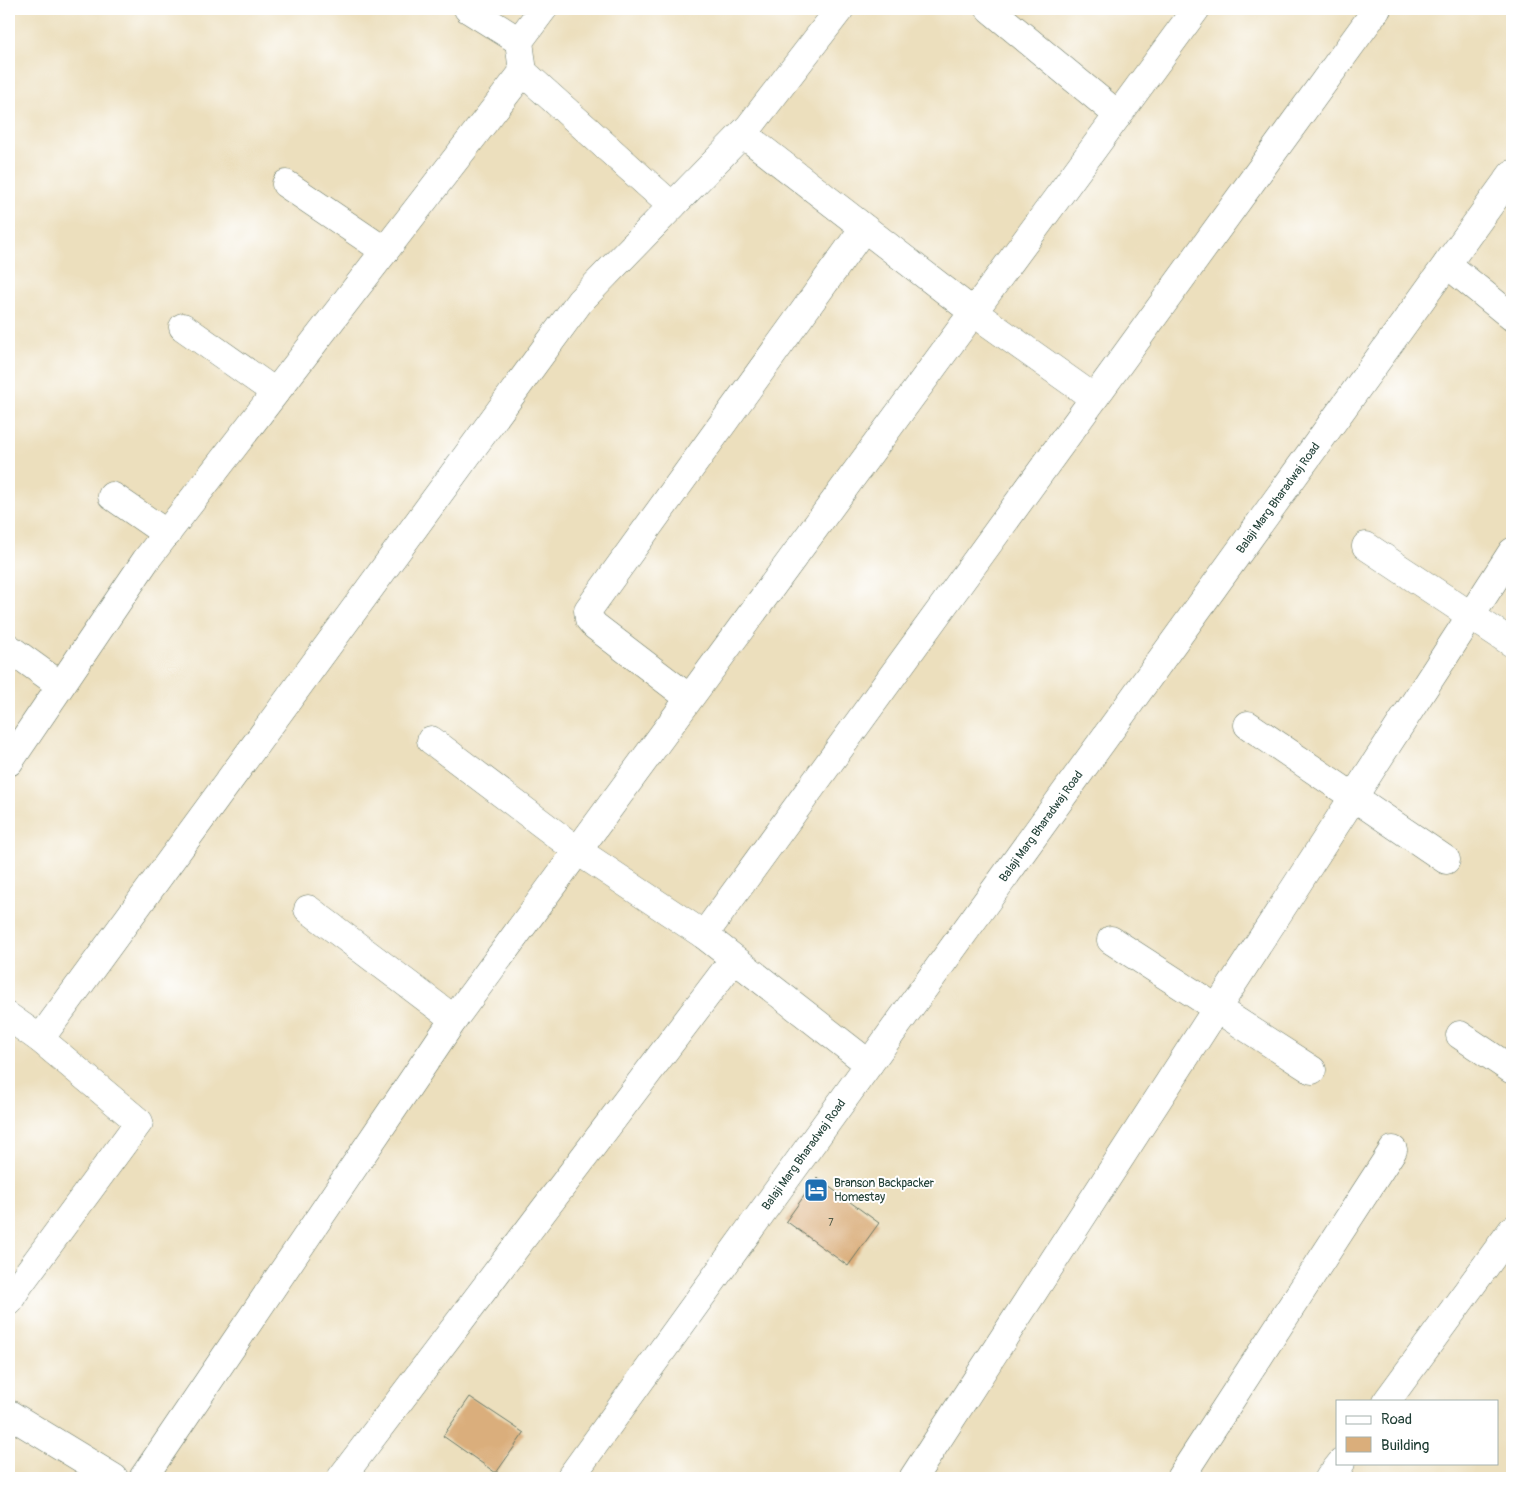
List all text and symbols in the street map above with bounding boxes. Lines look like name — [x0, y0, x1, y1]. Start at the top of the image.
street label: Balaji Marg Bharadwaj Road — [1233, 440, 1324, 557]
street label: Balaji Marg Bharadwaj Road — [996, 768, 1086, 885]
street label: Balaji Marg Bharadwaj Road — [759, 1096, 849, 1213]
place label: Branson Backpacker Homestay — [834, 1176, 935, 1205]
hotel icon: Branson Backpacker Homestay — [803, 1177, 829, 1203]
house number: 7 — [828, 1217, 834, 1229]
legend — [1336, 1400, 1498, 1464]
text: Road — [1381, 1410, 1412, 1429]
text: Building — [1381, 1436, 1429, 1455]

